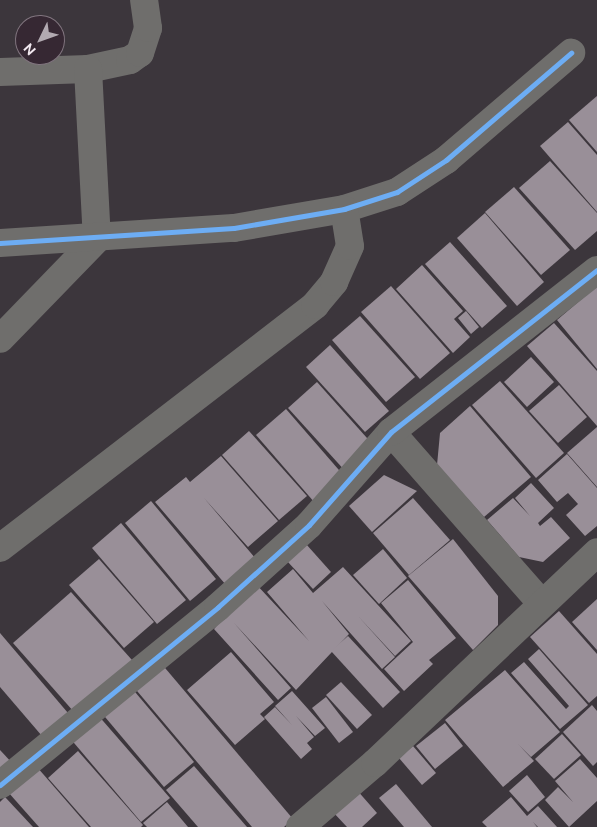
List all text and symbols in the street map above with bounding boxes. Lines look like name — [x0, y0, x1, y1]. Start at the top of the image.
north arrow — [15, 15, 65, 65]
text: N — [20, 40, 39, 59]

